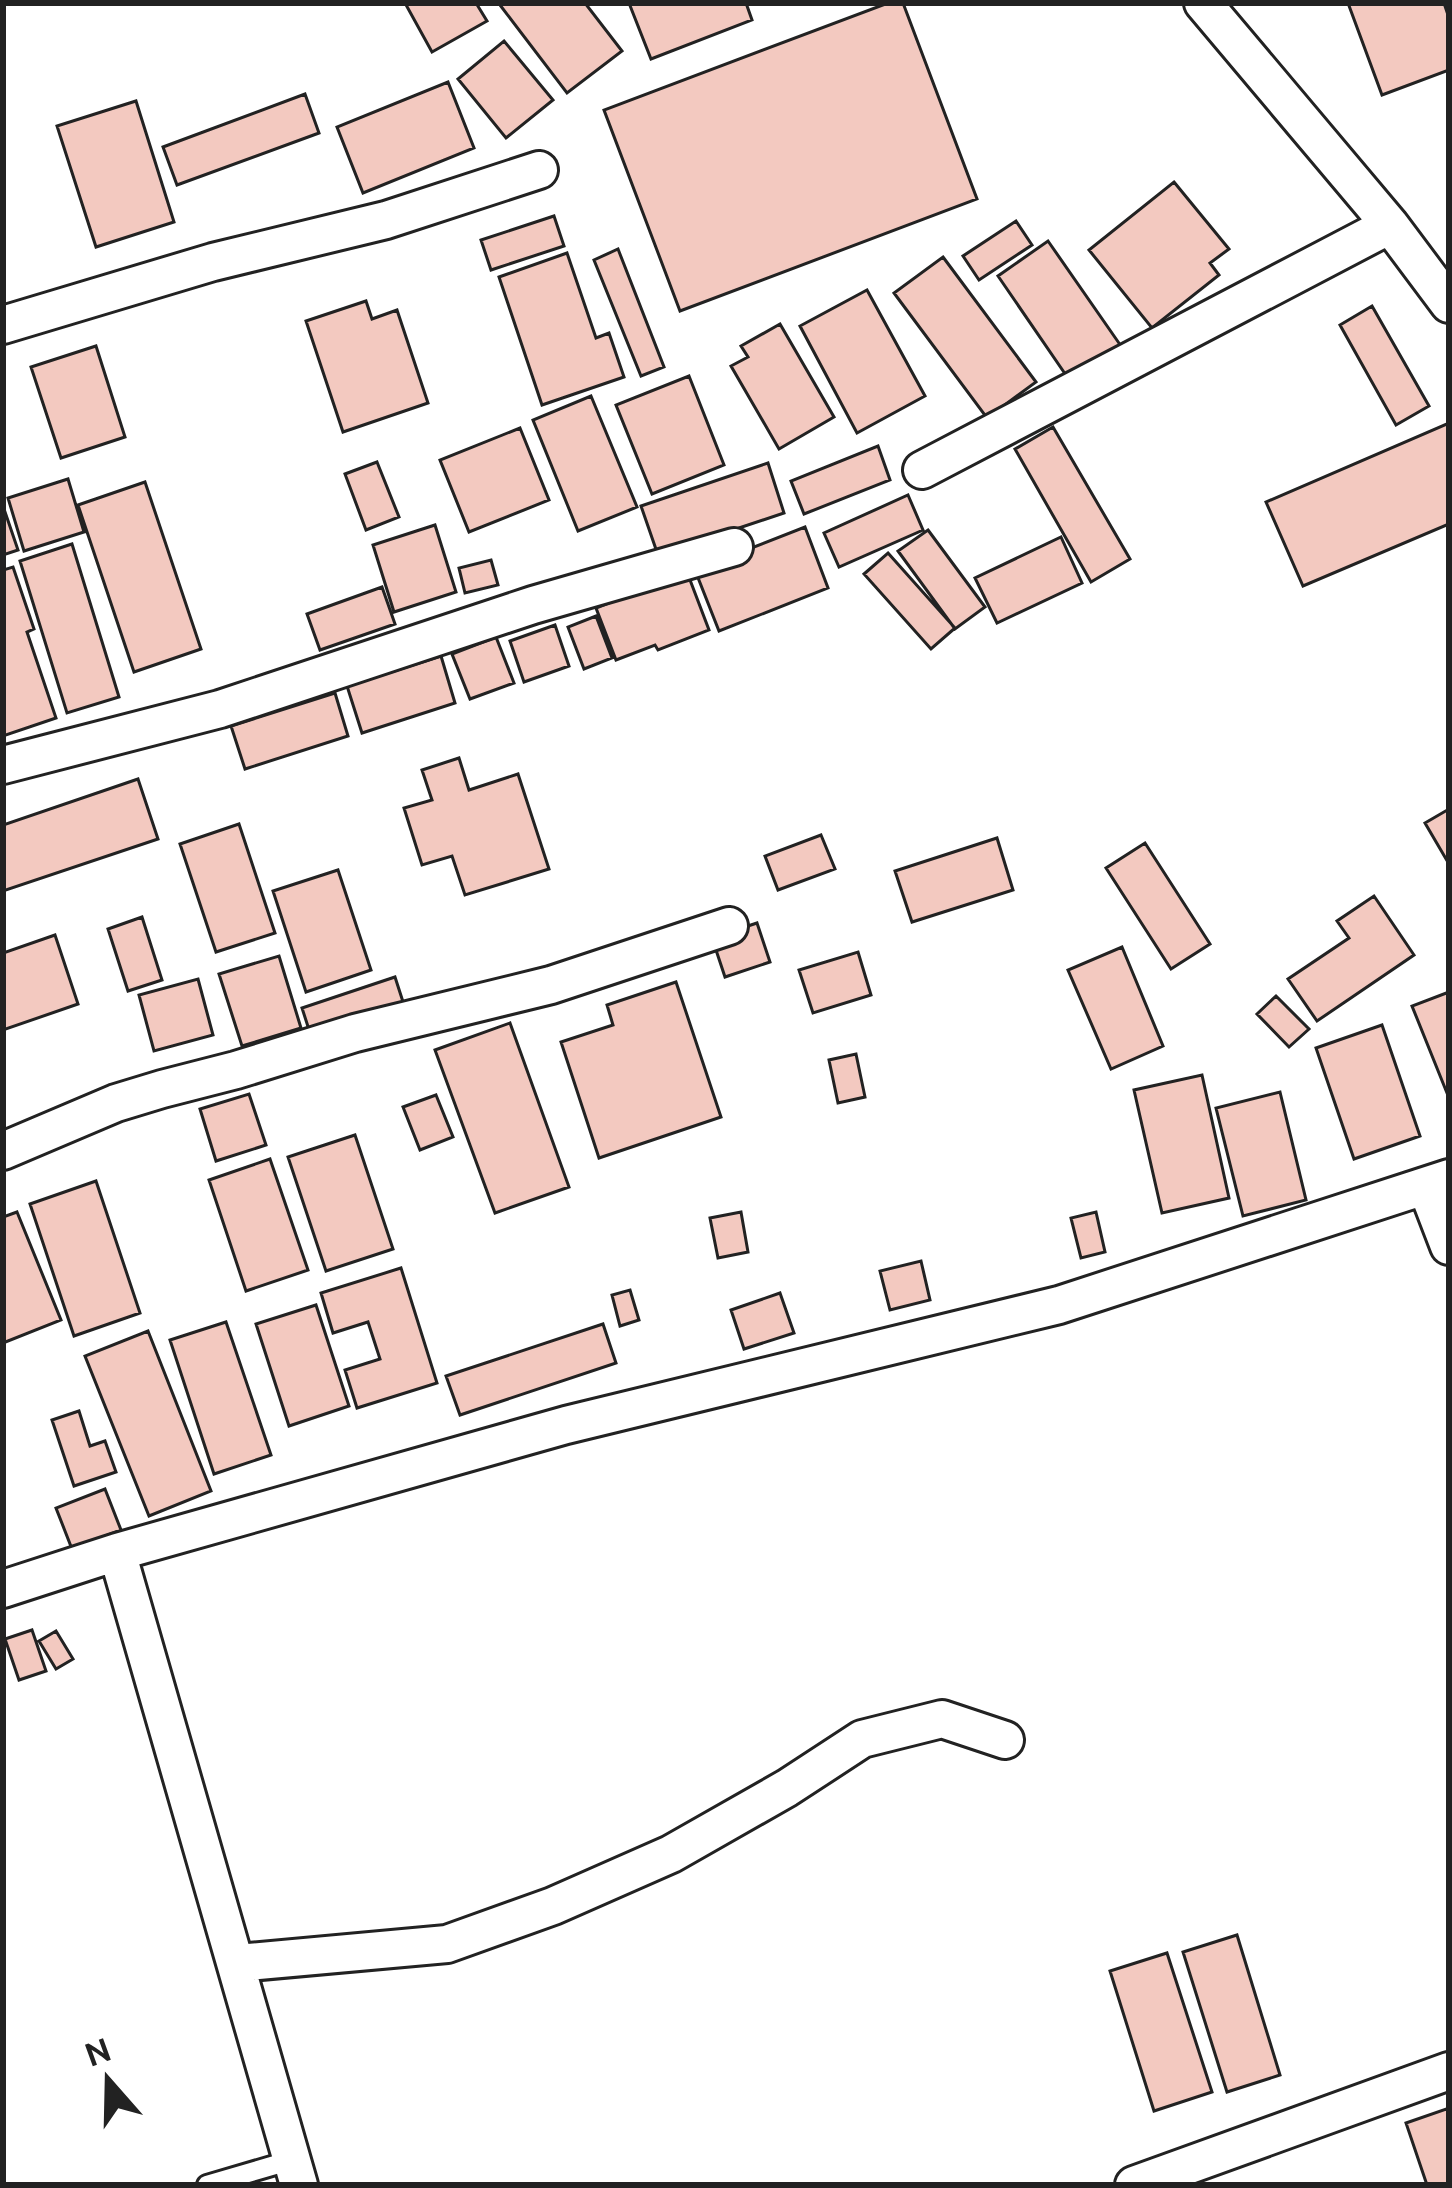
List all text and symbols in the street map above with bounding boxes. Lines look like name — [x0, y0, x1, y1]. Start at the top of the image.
north arrow — [48, 2020, 168, 2140]
text: N — [80, 2030, 115, 2073]

